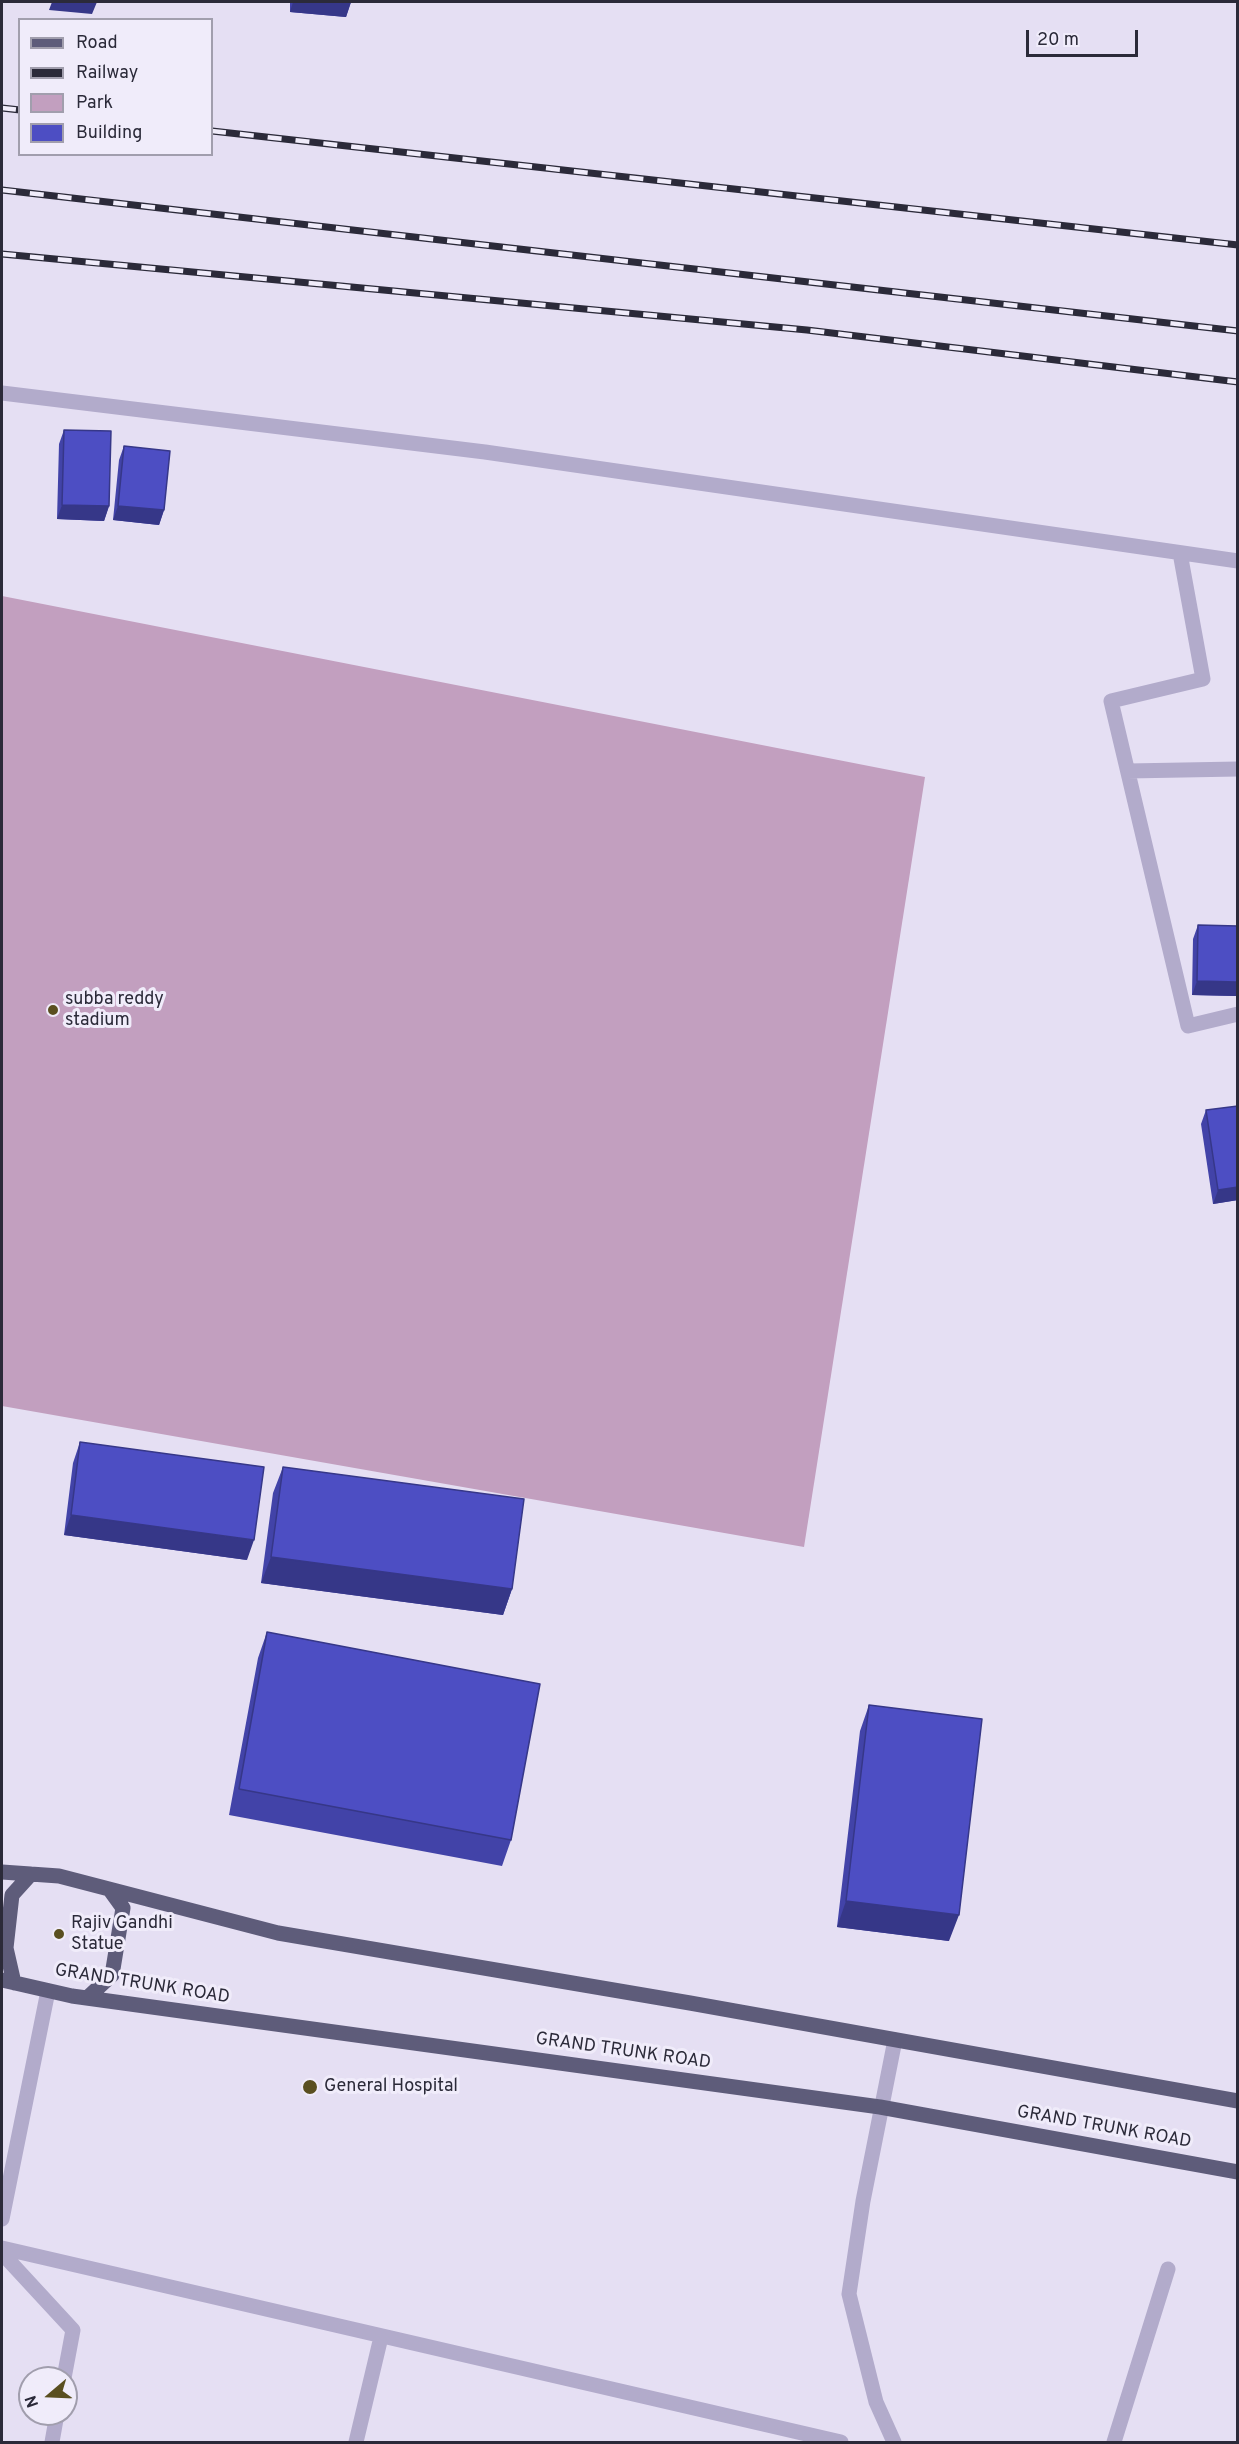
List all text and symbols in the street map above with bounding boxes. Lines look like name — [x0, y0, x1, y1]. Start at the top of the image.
legend — [18, 18, 213, 156]
scale bar — [1029, 18, 1142, 56]
text: 20 m — [1037, 29, 1079, 52]
text: Road — [76, 32, 118, 55]
text: Railway — [76, 62, 138, 85]
text: Park — [76, 92, 113, 115]
text: Building — [76, 122, 142, 145]
place label: subba reddy stadium — [65, 989, 164, 1032]
marker: subba reddy stadium — [46, 1003, 60, 1017]
place label: Rajiv Gandhi Statue — [71, 1913, 173, 1956]
marker: Rajiv Gandhi Statue — [52, 1927, 66, 1941]
street label: GRAND TRUNK ROAD — [53, 1961, 231, 2009]
street label: GRAND TRUNK ROAD — [534, 2029, 712, 2075]
place label: General Hospital — [324, 2076, 458, 2098]
marker: General Hospital — [301, 2078, 319, 2096]
street label: GRAND TRUNK ROAD — [1015, 2102, 1193, 2154]
north arrow — [18, 2366, 78, 2426]
text: N — [22, 2393, 44, 2410]

